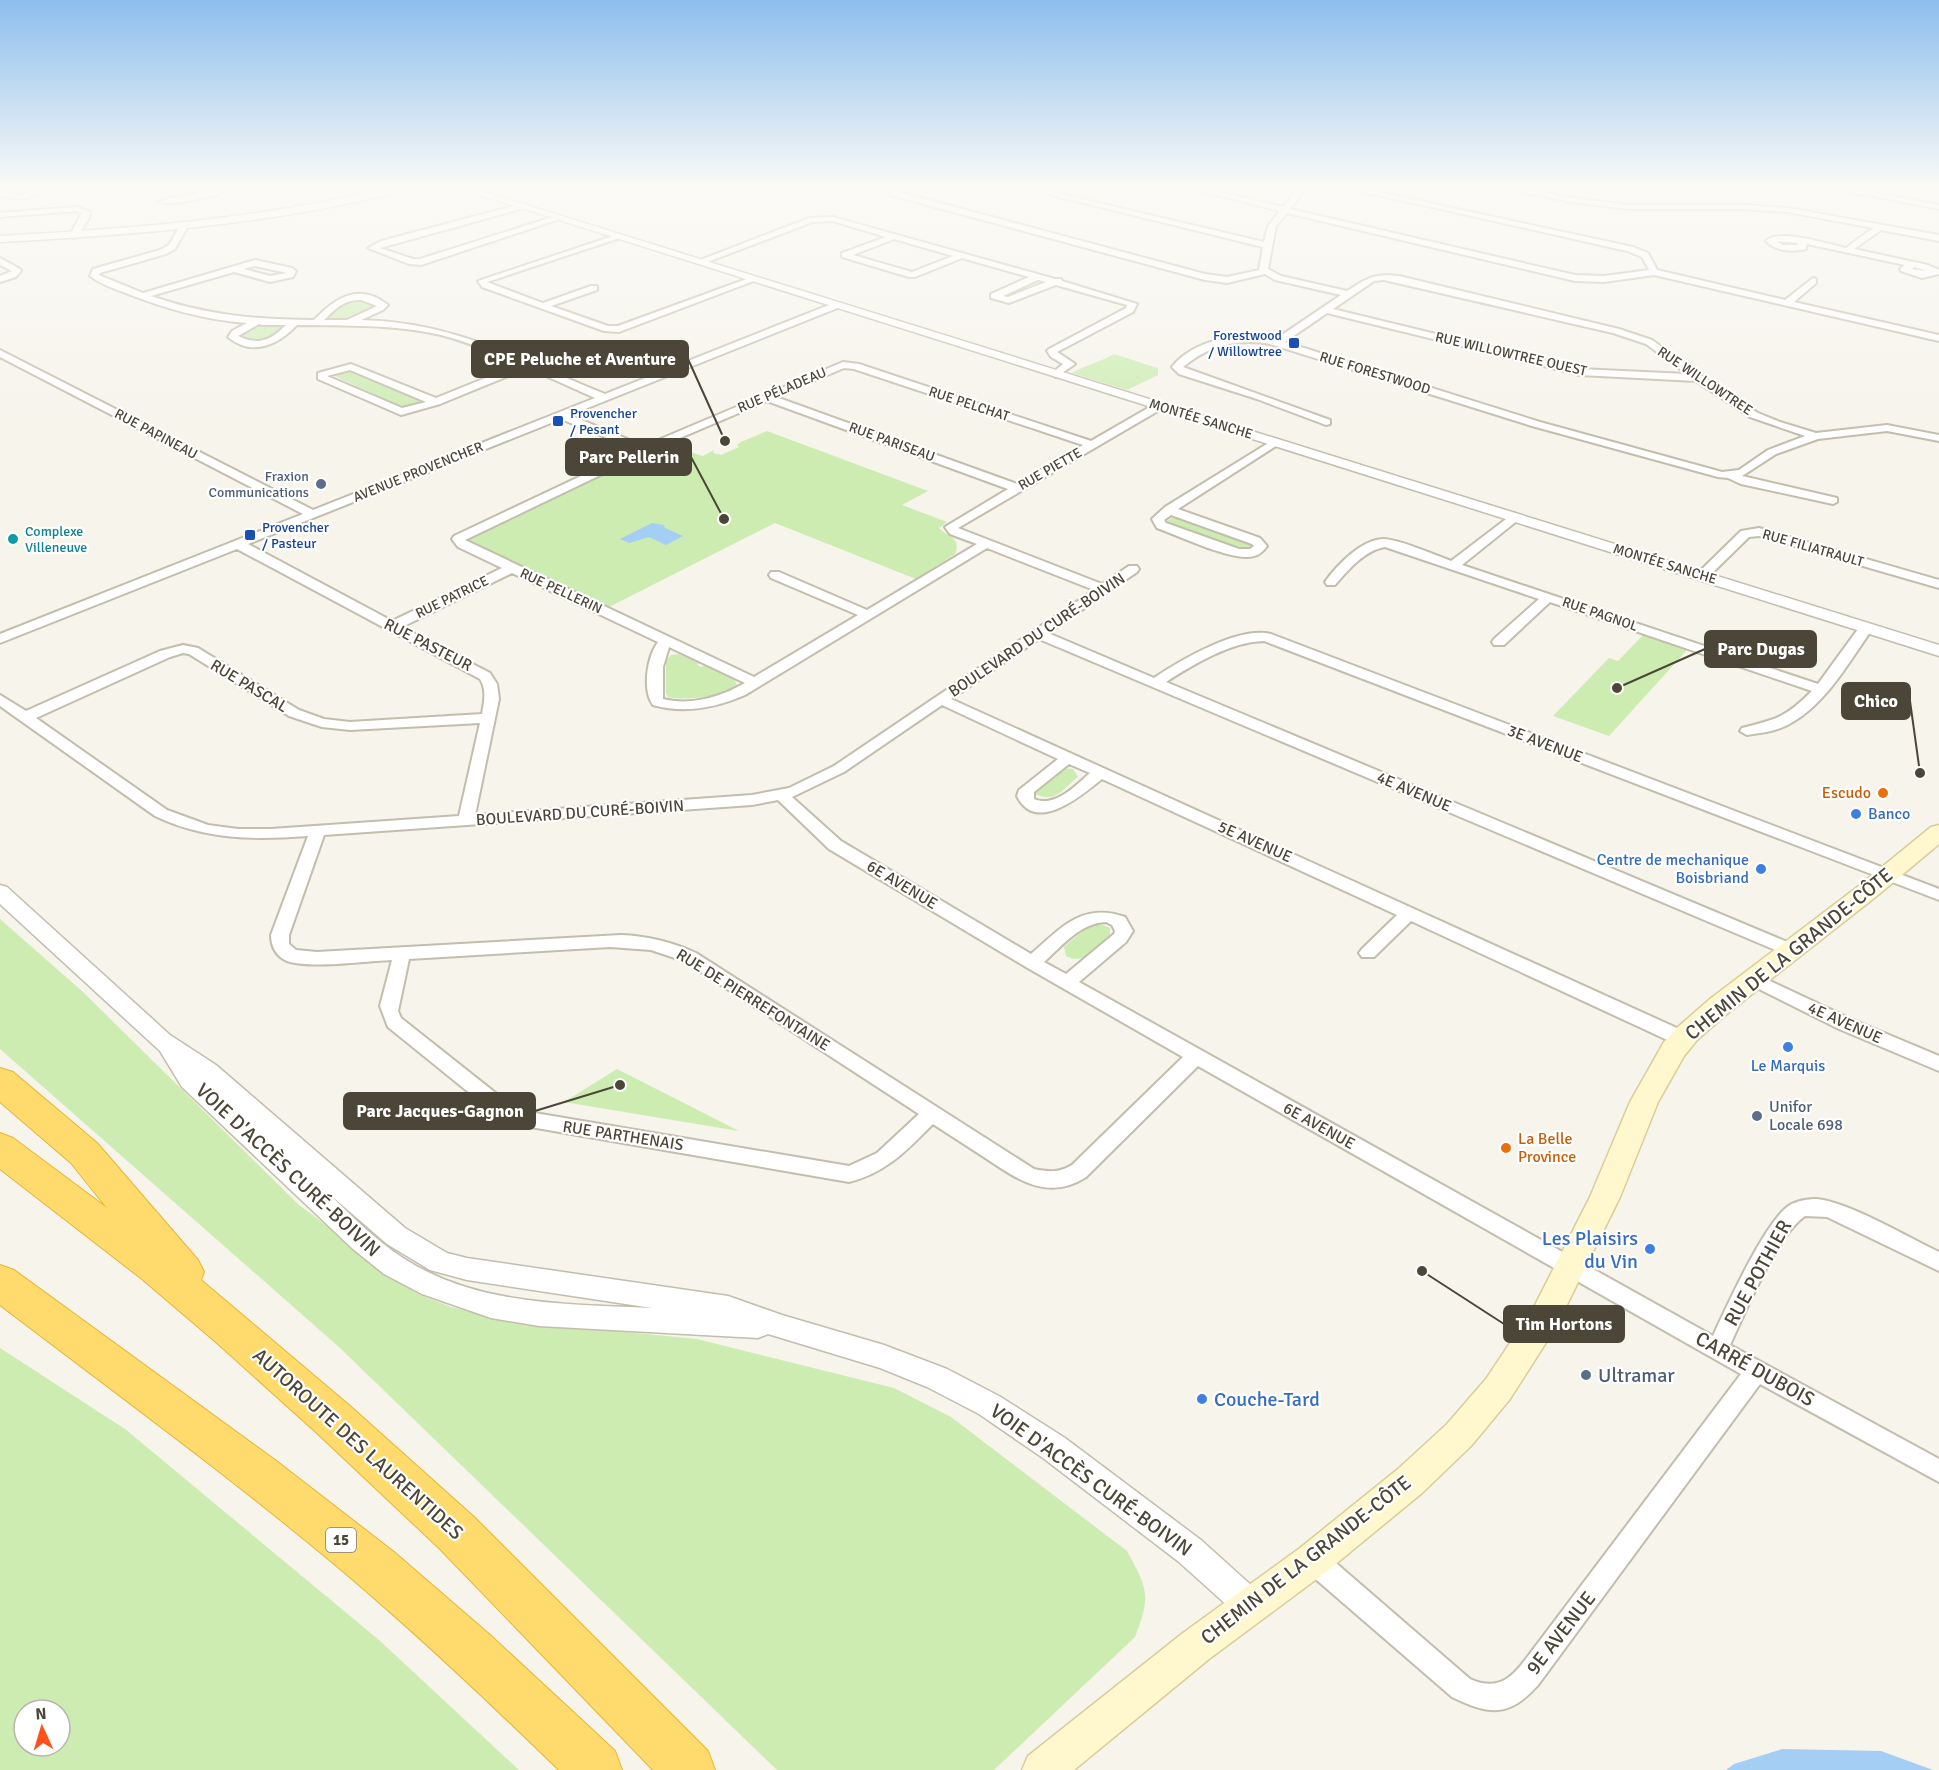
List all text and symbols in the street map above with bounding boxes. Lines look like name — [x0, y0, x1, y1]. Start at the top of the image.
place label: Forestwood / Willowtree — [1208, 327, 1282, 360]
street label: RUE WILLOWTREE OUEST — [1434, 328, 1588, 380]
marker: Forestwood / Willowtree — [1287, 336, 1301, 350]
callout: CPE Peluche et Aventure — [472, 341, 688, 377]
street label: RUE WILLOWTREE — [1654, 343, 1756, 419]
text: CPE Peluche et Aventure — [484, 348, 676, 370]
street label: RUE FORESTWOOD — [1318, 348, 1432, 398]
street label: RUE PÉLADEAU — [735, 364, 829, 416]
street label: RUE PELCHAT — [926, 383, 1012, 425]
street label: MONTÉE SANCHE — [1147, 395, 1255, 443]
street label: RUE PAPINEAU — [112, 405, 200, 463]
place label: Provencher / Pesant — [570, 405, 638, 438]
marker: Provencher / Pesant — [551, 414, 565, 428]
street label: RUE PARISEAU — [847, 419, 937, 465]
street label: AVENUE PROVENCHER — [351, 438, 485, 506]
callout: Parc Pellerin — [566, 439, 691, 475]
street label: RUE PIETTE — [1015, 444, 1085, 494]
text: Parc Pellerin — [579, 446, 679, 468]
place label: Fraxion Communications — [209, 468, 309, 501]
marker: Fraxion Communications — [314, 477, 328, 491]
place label: Provencher / Pasteur — [262, 519, 330, 552]
place label: Complexe Villeneuve — [25, 523, 87, 556]
street label: RUE FILIATRAULT — [1760, 525, 1866, 571]
marker: Provencher / Pasteur — [243, 528, 257, 542]
marker: Complexe Villeneuve — [6, 532, 20, 546]
street label: MONTÉE SANCHE — [1611, 540, 1719, 588]
street label: RUE PELLERIN — [517, 565, 605, 617]
street label: BOULEVARD DU CURÉ-BOIVIN — [945, 568, 1129, 702]
street label: RUE PATRICE — [413, 572, 491, 622]
street label: RUE PAGNOL — [1560, 593, 1640, 635]
street label: RUE PASTEUR — [381, 614, 476, 676]
callout: Parc Dugas — [1705, 631, 1816, 667]
text: Parc Dugas — [1717, 638, 1805, 660]
street label: RUE PASCAL — [207, 655, 291, 717]
callout: Chico — [1842, 683, 1910, 719]
text: Chico — [1854, 690, 1898, 712]
street label: 3E AVENUE — [1505, 720, 1585, 768]
street label: 4E AVENUE — [1374, 767, 1454, 817]
place label: Escudo — [1822, 783, 1871, 803]
marker: Escudo — [1876, 786, 1890, 800]
street label: BOULEVARD DU CURÉ-BOIVIN — [475, 796, 685, 830]
place label: Banco — [1868, 804, 1910, 824]
marker: Banco — [1849, 807, 1863, 821]
street label: 5E AVENUE — [1215, 817, 1295, 867]
place label: Centre de mechanique Boisbriand — [1597, 850, 1749, 888]
street label: 6E AVENUE — [863, 856, 941, 914]
street label: CHEMIN DE LA GRANDE-CÔTE — [1680, 862, 1898, 1046]
marker: Centre de mechanique Boisbriand — [1754, 862, 1768, 876]
street label: RUE DE PIERREFONTAINE — [672, 944, 834, 1056]
street label: 4E AVENUE — [1805, 998, 1885, 1048]
marker: Le Marquis — [1781, 1040, 1795, 1054]
place label: Le Marquis — [1751, 1056, 1825, 1076]
street label: VOIE D'ACCÈS CURÉ-BOIVIN — [190, 1078, 386, 1262]
callout: Parc Jacques-Gagnon — [344, 1093, 535, 1129]
place label: Unifor Locale 698 — [1769, 1097, 1843, 1135]
street label: 6E AVENUE — [1280, 1098, 1358, 1154]
text: Parc Jacques-Gagnon — [356, 1100, 524, 1122]
marker: Unifor Locale 698 — [1750, 1109, 1764, 1123]
street label: RUE PARTHENAIS — [561, 1117, 685, 1155]
place label: La Belle Province — [1518, 1129, 1576, 1167]
marker: La Belle Province — [1499, 1141, 1513, 1155]
street label: RUE POTHIER — [1719, 1216, 1797, 1330]
place label: Les Plaisirs du Vin — [1542, 1226, 1638, 1274]
marker: Les Plaisirs du Vin — [1643, 1242, 1657, 1256]
callout: Tim Hortons — [1504, 1306, 1624, 1342]
text: Tim Hortons — [1516, 1313, 1612, 1335]
street label: CARRÉ DUBOIS — [1691, 1326, 1819, 1412]
street label: AUTOROUTE DES LAURENTIDES — [248, 1343, 468, 1545]
place label: Ultramar — [1598, 1363, 1675, 1388]
marker: Ultramar — [1579, 1368, 1593, 1382]
place label: Couche-Tard — [1214, 1387, 1320, 1412]
marker: Couche-Tard — [1195, 1392, 1209, 1406]
street label: VOIE D'ACCÈS CURÉ-BOIVIN — [985, 1398, 1197, 1562]
street label: CHEMIN DE LA GRANDE-CÔTE — [1196, 1470, 1416, 1650]
road number: 15 — [326, 1528, 356, 1552]
street label: 9E AVENUE — [1521, 1586, 1601, 1680]
north arrow — [12, 1698, 72, 1758]
text: N — [35, 1704, 47, 1724]

